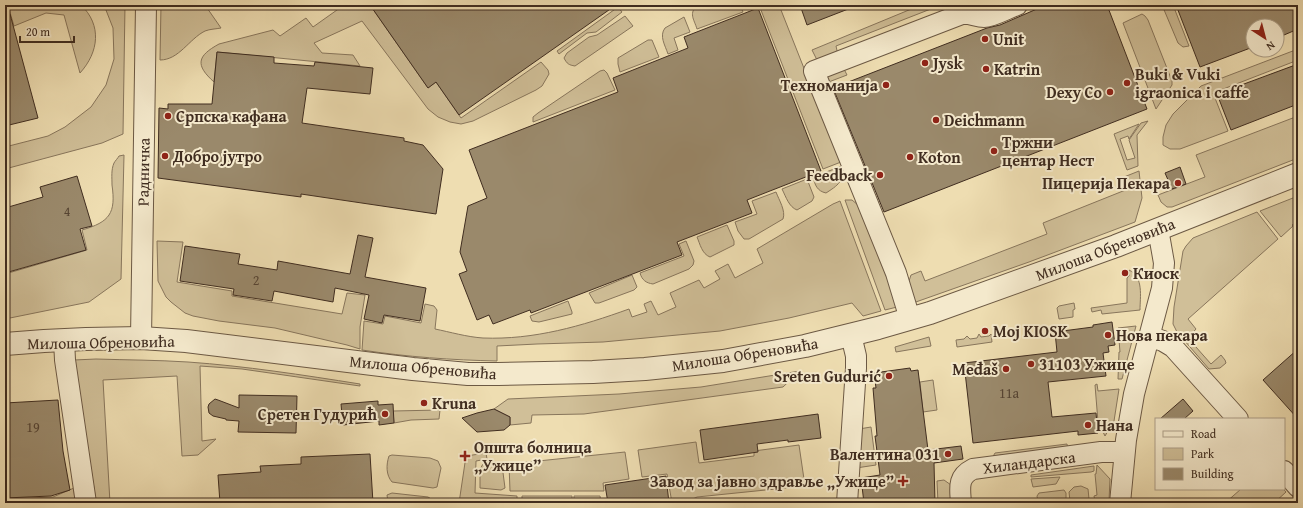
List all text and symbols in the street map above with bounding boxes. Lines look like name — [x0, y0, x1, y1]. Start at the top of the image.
scale bar — [20, 18, 74, 44]
north arrow — [1245, 18, 1285, 58]
text: 20 m — [26, 23, 50, 40]
place label: Unit — [993, 27, 1024, 51]
marker: Unit — [980, 34, 990, 44]
text: N — [1263, 37, 1279, 55]
place label: Jysk — [930, 51, 964, 75]
place label: Katrin — [994, 57, 1041, 81]
marker: Jysk — [920, 58, 930, 68]
place label: Buki & Vuki igraonica i caffe — [1135, 62, 1249, 104]
marker: Katrin — [981, 64, 991, 74]
place label: Техноманија — [781, 73, 879, 97]
marker: Buki & Vuki igraonica i caffe — [1122, 78, 1132, 88]
marker: Техноманија — [881, 80, 891, 90]
place label: Dexy Co — [1046, 80, 1102, 104]
marker: Dexy Co — [1105, 87, 1115, 97]
place label: Српска кафана — [176, 104, 288, 128]
place label: Deichmann — [944, 108, 1025, 132]
marker: Српска кафана — [163, 111, 173, 121]
marker: Deichmann — [931, 115, 941, 125]
place label: Тржни центар Нест — [1002, 130, 1095, 172]
street label: Радничка — [130, 137, 156, 206]
place label: Добро јутро — [172, 144, 262, 168]
place label: Koton — [918, 145, 961, 169]
marker: Тржни центар Нест — [989, 146, 999, 156]
marker: Добро јутро — [160, 151, 170, 161]
marker: Koton — [905, 152, 915, 162]
place label: Feedback — [806, 163, 873, 187]
marker: Feedback — [875, 170, 885, 180]
place label: Пицерија Пекара — [1042, 171, 1171, 195]
marker: Пицерија Пекара — [1173, 178, 1183, 188]
house number: 4 — [64, 201, 71, 221]
street label: Милоша Обреновића — [1032, 211, 1179, 287]
place label: Киоск — [1133, 261, 1180, 285]
marker: Киоск — [1120, 268, 1130, 278]
house number: 2 — [253, 270, 259, 290]
place label: Moj KIOSK — [993, 319, 1069, 343]
place label: Нова пекара — [1116, 323, 1209, 347]
marker: Moj KIOSK — [980, 326, 990, 336]
street label: Милоша Обреновића — [27, 329, 175, 355]
marker: Нова пекара — [1103, 330, 1113, 340]
street label: Милоша Обреновића — [670, 331, 820, 377]
street label: Милоша Обреновића — [348, 349, 498, 385]
place label: 31103 Ужице — [1039, 352, 1135, 376]
place label: Međaš — [952, 357, 998, 381]
marker: 31103 Ужице — [1026, 359, 1036, 369]
place label: Sreten Gudurić — [774, 364, 882, 388]
marker: Međaš — [1001, 364, 1011, 374]
marker: Sreten Gudurić — [884, 371, 894, 381]
house number: 11a — [999, 383, 1019, 403]
place label: Kruna — [432, 391, 477, 415]
marker: Kruna — [419, 398, 429, 408]
place label: Сретен Гудурић — [258, 402, 378, 426]
marker: Сретен Гудурић — [380, 409, 390, 419]
place label: Нана — [1096, 413, 1134, 437]
house number: 19 — [26, 417, 40, 437]
legend — [1155, 418, 1285, 490]
marker: Нана — [1083, 420, 1093, 430]
text: Road — [1191, 425, 1217, 442]
place label: Општа болница „Ужице” — [474, 435, 592, 477]
place label: Валентина 031 — [830, 442, 940, 466]
street label: Хиландарска — [981, 444, 1077, 480]
text: Park — [1191, 445, 1215, 462]
marker: Валентина 031 — [943, 449, 953, 459]
marker: Општа болница „Ужице” — [459, 450, 471, 462]
text: Building — [1191, 465, 1234, 482]
place label: Завод за јавно здравље „Ужице” — [650, 469, 894, 493]
marker: Завод за јавно здравље „Ужице” — [897, 475, 909, 487]

